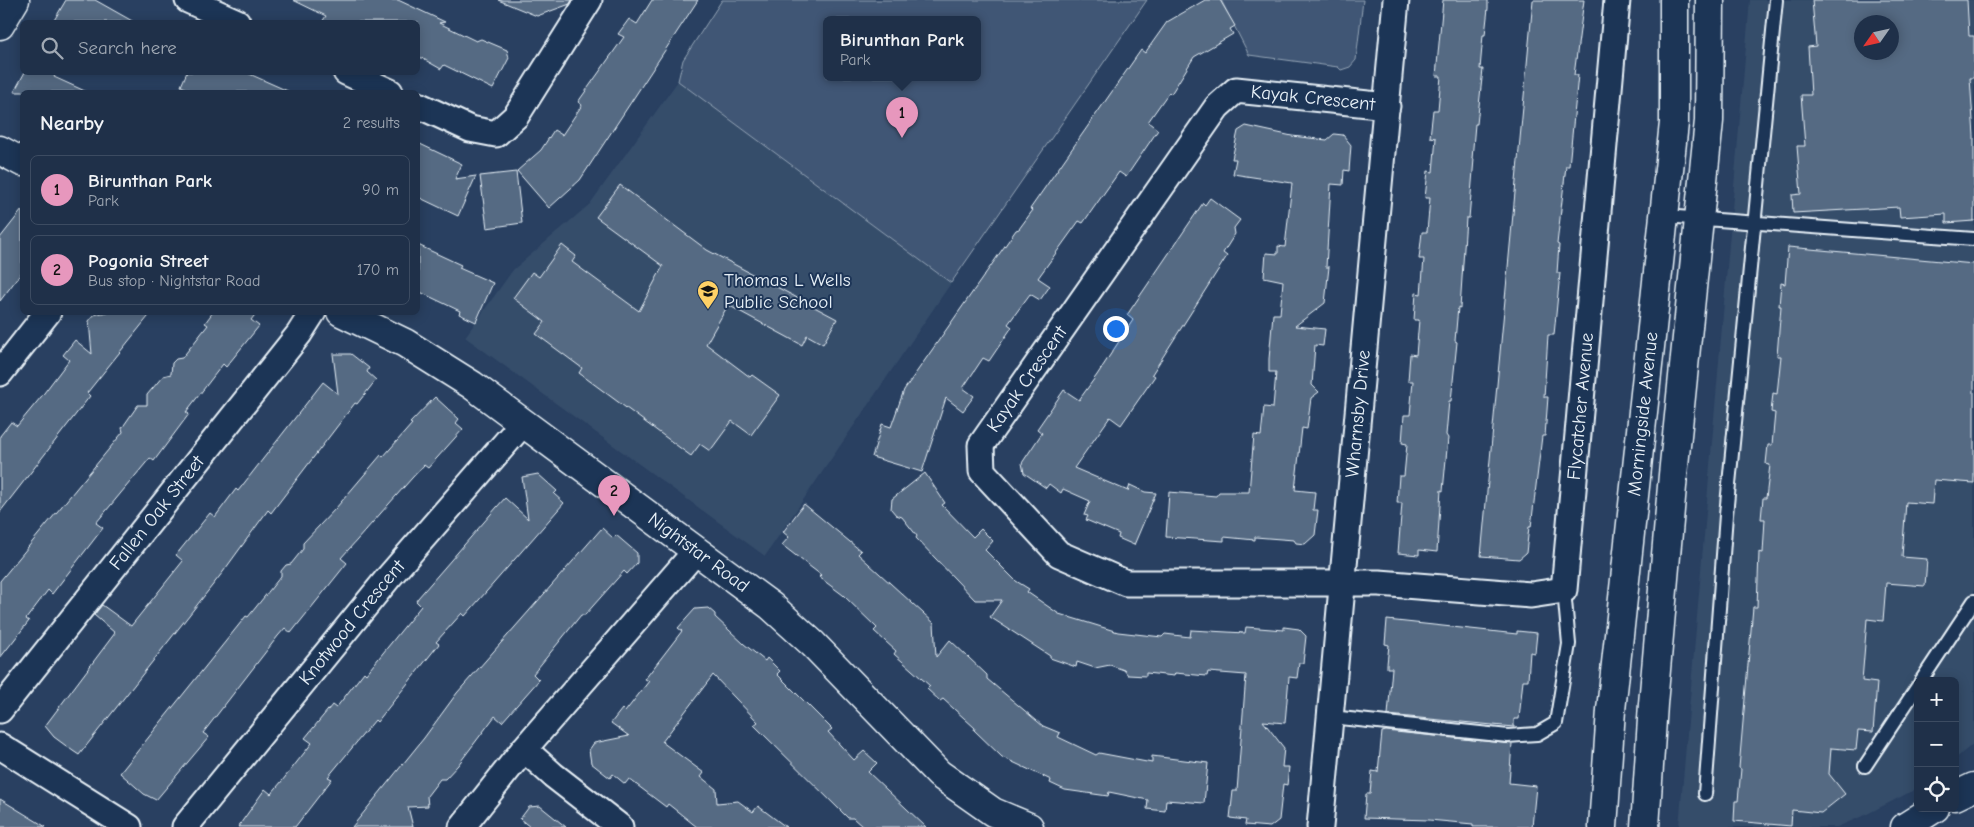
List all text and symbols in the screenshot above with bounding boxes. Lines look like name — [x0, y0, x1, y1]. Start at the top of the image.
north arrow — [1854, 15, 1899, 60]
popup — [823, 16, 981, 81]
search box — [20, 20, 420, 75]
text: Birunthan Park — [840, 29, 964, 51]
icon: search — [38, 34, 66, 62]
text: Search here — [78, 37, 177, 59]
text: Park — [840, 51, 871, 69]
street label: Kayak Crescent — [1250, 81, 1377, 116]
pin: 1 — [886, 97, 918, 138]
text: Nearby — [40, 111, 104, 135]
text: 2 results — [343, 114, 400, 132]
text: Birunthan Park — [88, 170, 212, 192]
text: 1 — [54, 181, 60, 199]
text: 90 m — [362, 181, 399, 199]
text: Park — [88, 192, 119, 210]
text: Pogonia Street — [88, 250, 209, 272]
text: 2 — [53, 261, 61, 279]
text: 170 m — [357, 261, 399, 279]
place label: Thomas L Wells Public School — [724, 269, 851, 313]
text: Bus stop · Nightstar Road — [88, 272, 260, 290]
school or university icon: Thomas L Wells Public School — [696, 279, 720, 310]
your location — [1103, 316, 1129, 342]
street label: Kayak Crescent — [982, 321, 1072, 436]
street label: Morningside Avenue — [1623, 331, 1663, 497]
street label: Flycatcher Avenue — [1563, 332, 1598, 481]
street label: Wharnsby Drive — [1341, 349, 1375, 479]
street label: Fallen Oak Street — [105, 451, 209, 574]
pin: 2 — [598, 475, 630, 516]
street label: Nightstar Road — [644, 508, 753, 597]
street label: Knotwood Crescent — [294, 555, 410, 689]
map controls — [1914, 677, 1959, 812]
button: + — [1914, 677, 1959, 722]
button: − — [1914, 722, 1959, 767]
button: locate — [1914, 767, 1959, 812]

